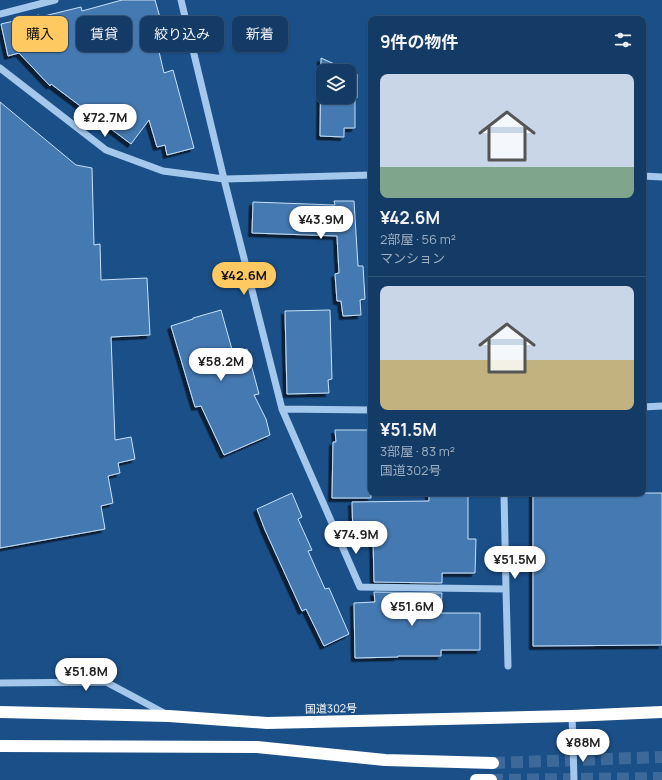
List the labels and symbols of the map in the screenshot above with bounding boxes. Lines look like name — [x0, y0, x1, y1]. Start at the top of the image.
pin: ¥72.7M — [72, 104, 138, 138]
pin: ¥43.9M — [288, 206, 354, 240]
pin: ¥42.6M — [211, 262, 277, 296]
pin: ¥58.2M — [188, 348, 254, 382]
pin: ¥74.9M — [323, 521, 389, 555]
pin: ¥51.5M — [482, 546, 548, 580]
pin: ¥51.6M — [379, 593, 445, 627]
pin: ¥51.8M — [53, 658, 119, 692]
street label: 国道302号 — [305, 700, 357, 716]
pin: ¥88M — [559, 729, 607, 763]

